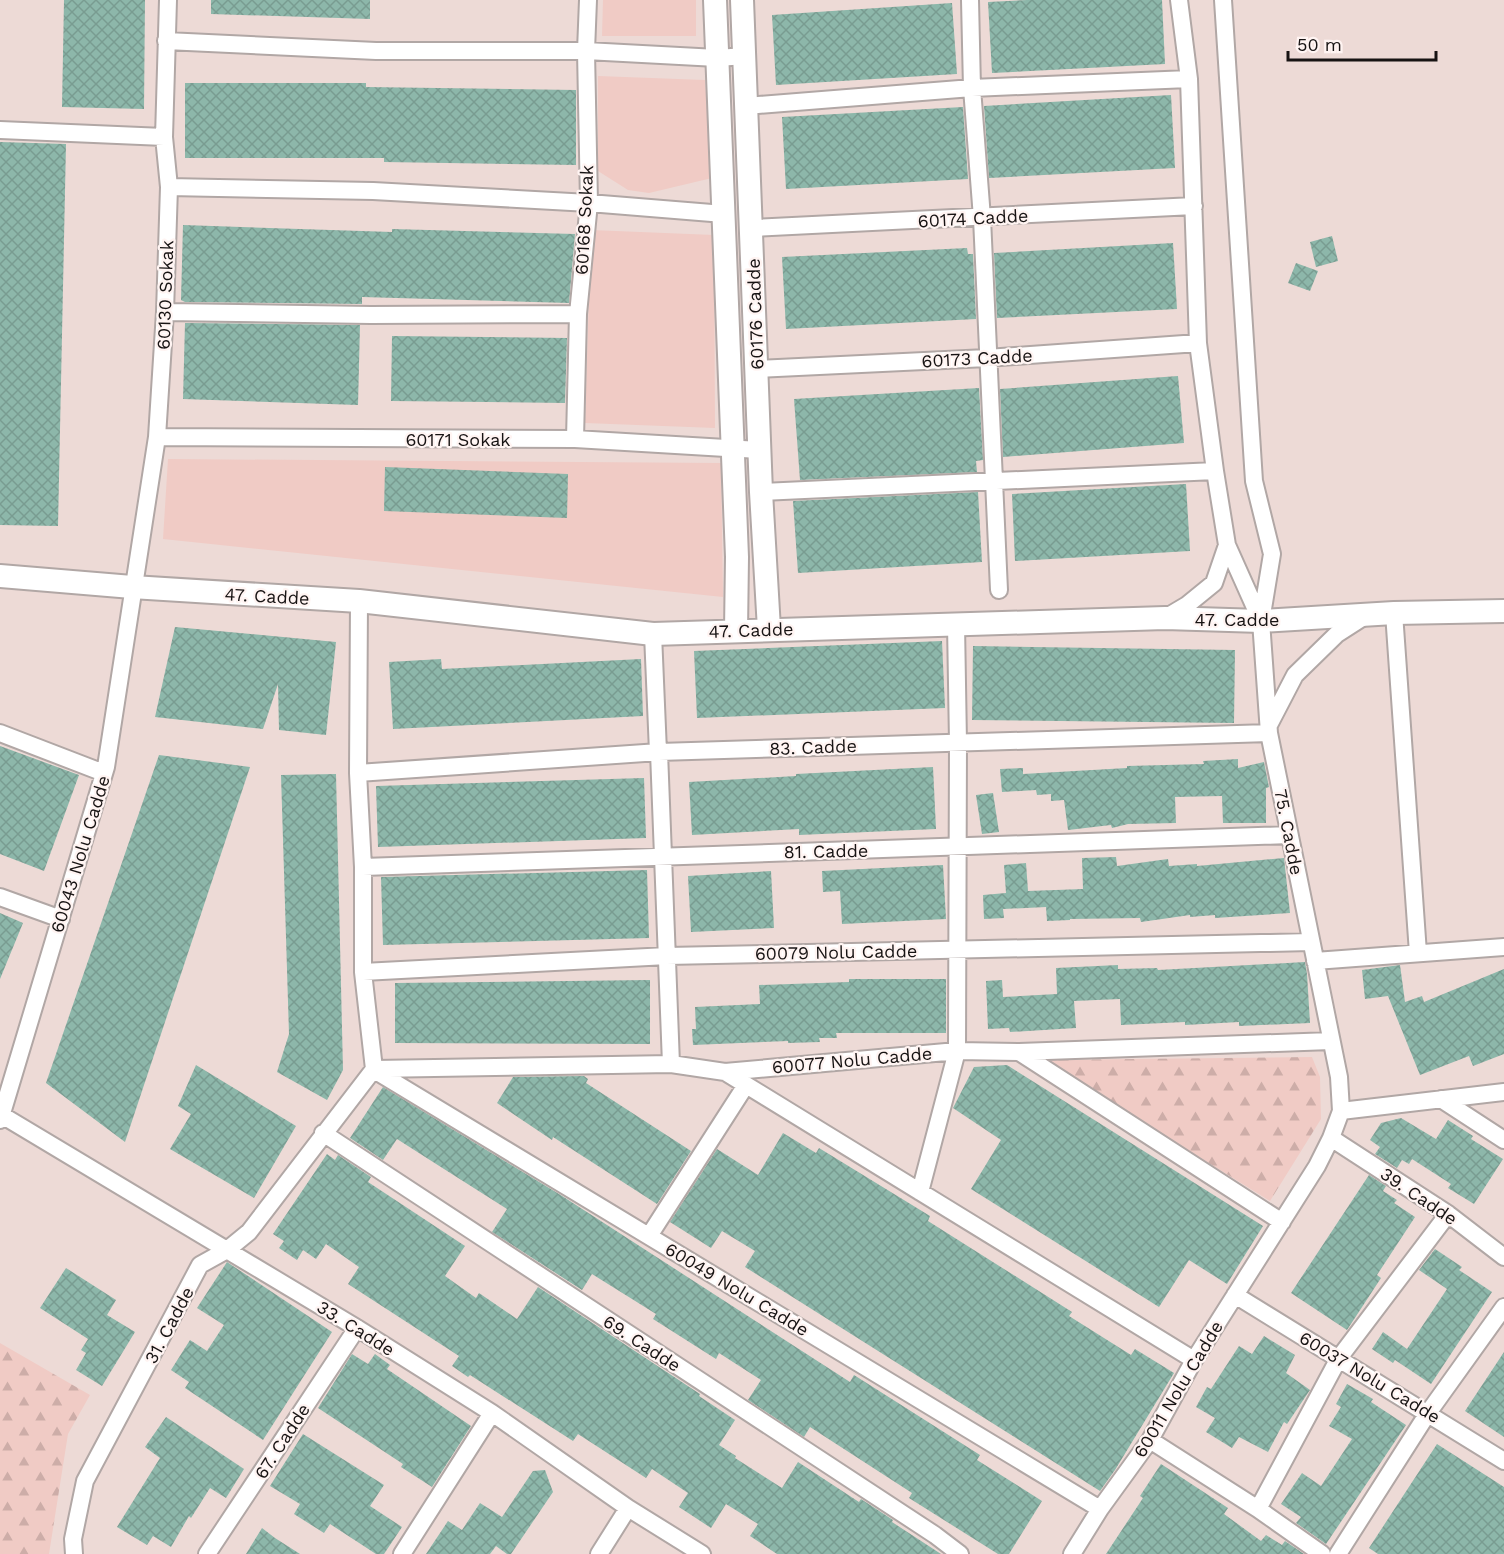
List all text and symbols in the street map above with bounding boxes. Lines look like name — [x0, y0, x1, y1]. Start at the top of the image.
scale bar — [1288, 24, 1436, 62]
text: 50 m — [1297, 34, 1342, 55]
street label: 60168 Sokak — [571, 164, 597, 276]
street label: 60174 Cadde — [917, 205, 1029, 231]
street label: 60130 Sokak — [153, 240, 177, 350]
street label: 60176 Cadde — [743, 258, 767, 370]
street label: 60173 Cadde — [921, 345, 1033, 371]
street label: 60171 Sokak — [405, 429, 511, 450]
street label: 47. Cadde — [224, 583, 310, 609]
street label: 47. Cadde — [1195, 609, 1279, 630]
street label: 47. Cadde — [708, 618, 794, 642]
street label: 83. Cadde — [769, 735, 857, 759]
street label: 60043 Nolu Cadde — [46, 773, 114, 935]
street label: 75. Cadde — [1270, 787, 1308, 877]
street label: 81. Cadde — [784, 840, 868, 862]
street label: 60079 Nolu Cadde — [755, 940, 917, 964]
street label: 60077 Nolu Cadde — [771, 1043, 933, 1077]
street label: 39. Cadde — [1377, 1163, 1461, 1229]
street label: 60049 Nolu Cadde — [661, 1238, 813, 1340]
street label: 31. Cadde — [140, 1283, 198, 1367]
street label: 33. Cadde — [313, 1296, 399, 1360]
street label: 69. Cadde — [599, 1310, 685, 1376]
street label: 60011 Nolu Cadde — [1129, 1317, 1227, 1461]
street label: 60037 Nolu Cadde — [1296, 1327, 1444, 1427]
street label: 67. Cadde — [250, 1399, 314, 1483]

